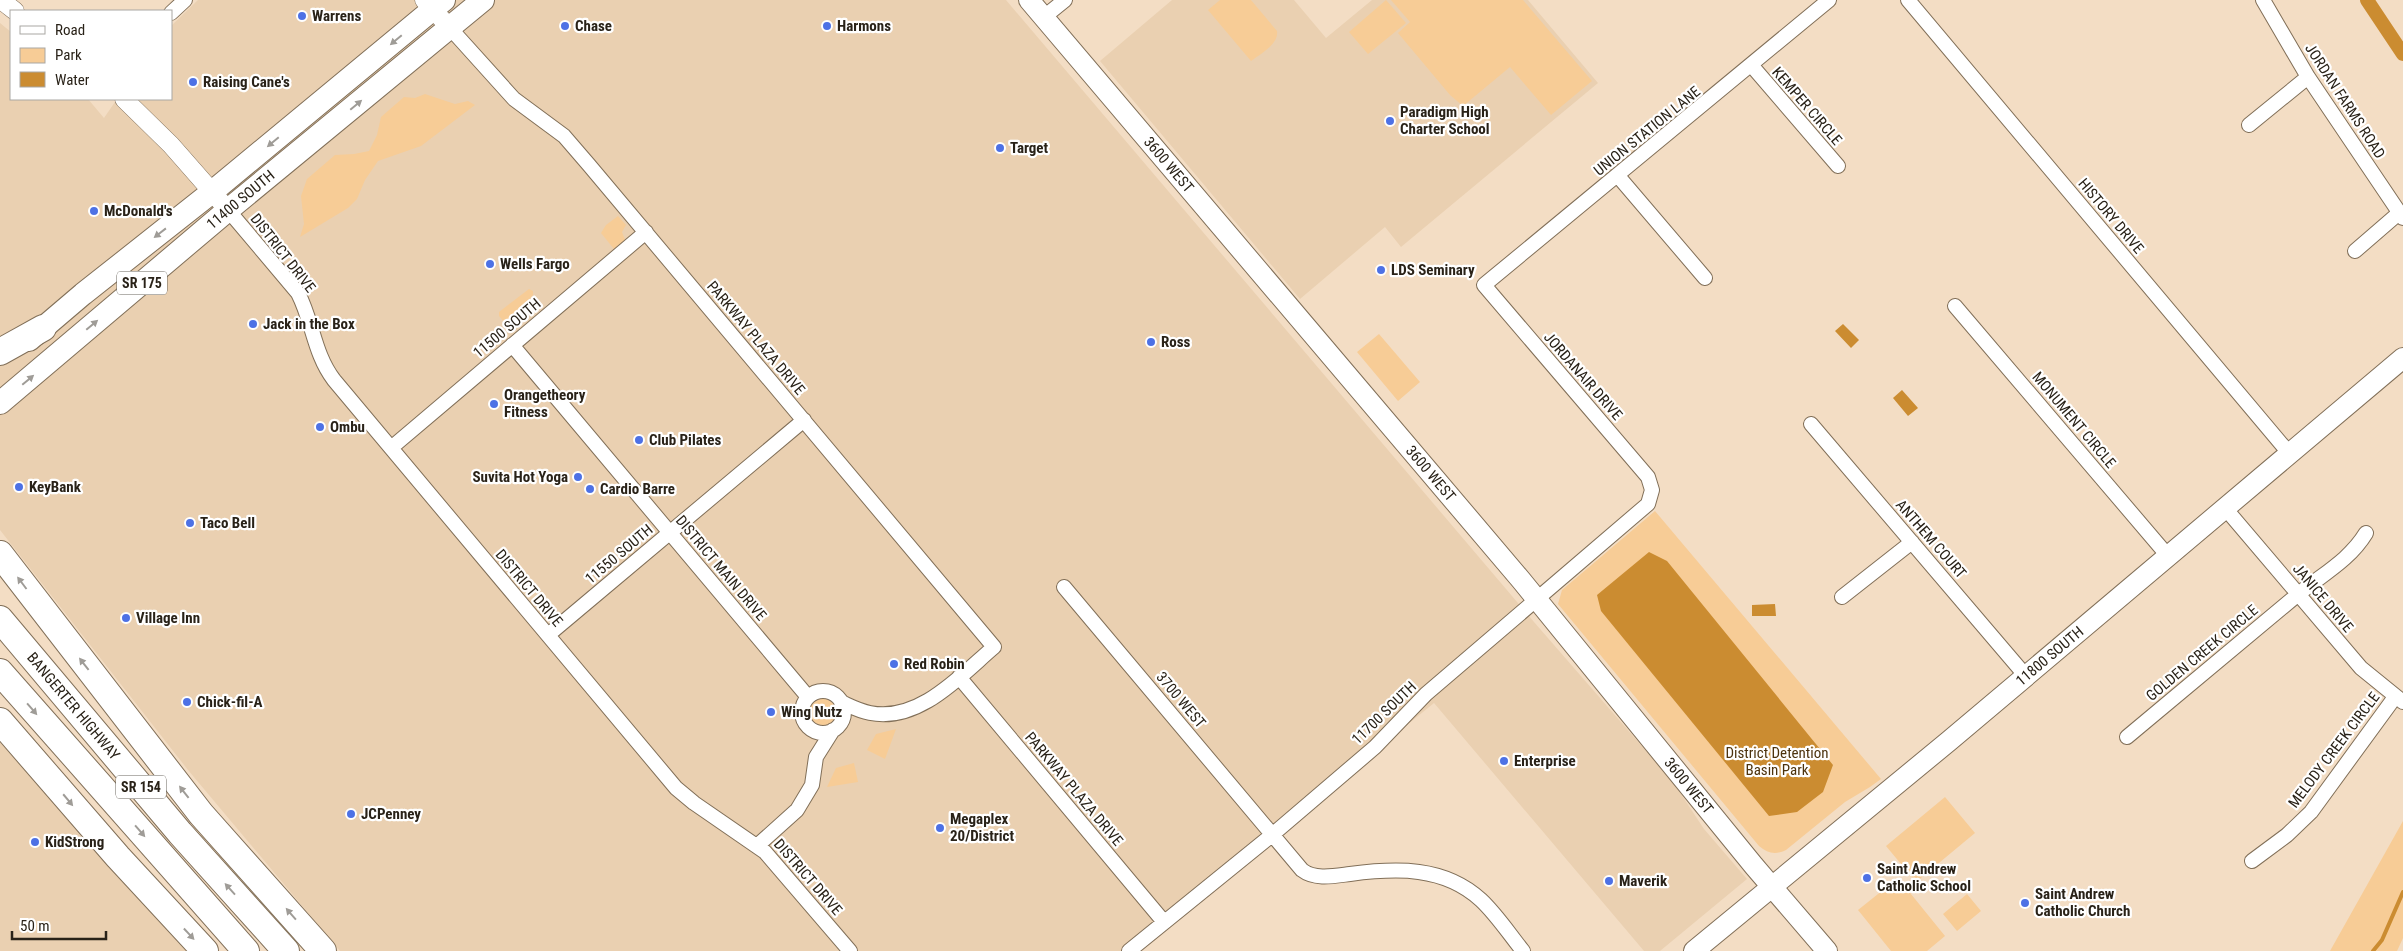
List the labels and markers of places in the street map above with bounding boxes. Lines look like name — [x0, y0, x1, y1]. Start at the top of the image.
place label: Warrens — [312, 7, 361, 25]
marker: Warrens — [296, 10, 308, 22]
place label: Chase — [575, 17, 612, 35]
place label: Harmons — [837, 17, 891, 35]
marker: Chase — [559, 20, 571, 32]
marker: Harmons — [821, 20, 833, 32]
place label: Raising Cane's — [203, 73, 290, 91]
marker: Raising Cane's — [187, 76, 199, 88]
place label: Paradigm High Charter School — [1400, 103, 1490, 138]
marker: Paradigm High Charter School — [1384, 115, 1396, 127]
place label: Target — [1010, 139, 1049, 157]
marker: Target — [994, 142, 1006, 154]
place label: McDonald's — [104, 202, 173, 220]
marker: McDonald's — [88, 205, 100, 217]
place label: Wells Fargo — [500, 255, 570, 273]
marker: Wells Fargo — [484, 258, 496, 270]
place label: LDS Seminary — [1391, 261, 1475, 279]
marker: LDS Seminary — [1375, 264, 1387, 276]
place label: Jack in the Box — [263, 315, 355, 333]
marker: Jack in the Box — [247, 318, 259, 330]
place label: Ross — [1161, 333, 1191, 351]
marker: Ross — [1145, 336, 1157, 348]
place label: Orangetheory Fitness — [504, 386, 586, 421]
marker: Orangetheory Fitness — [488, 398, 500, 410]
place label: Ombu — [330, 418, 365, 436]
marker: Ombu — [314, 421, 326, 433]
place label: Club Pilates — [649, 431, 722, 449]
marker: Club Pilates — [633, 434, 645, 446]
place label: Suvita Hot Yoga — [472, 468, 568, 486]
marker: Suvita Hot Yoga — [572, 471, 584, 483]
place label: KeyBank — [29, 478, 82, 496]
place label: Cardio Barre — [600, 480, 675, 498]
marker: KeyBank — [13, 481, 25, 493]
marker: Cardio Barre — [584, 483, 596, 495]
place label: Taco Bell — [200, 514, 255, 532]
marker: Taco Bell — [184, 517, 196, 529]
place label: Village Inn — [136, 609, 200, 627]
marker: Village Inn — [120, 612, 132, 624]
place label: Red Robin — [904, 655, 965, 673]
marker: Red Robin — [888, 658, 900, 670]
place label: Chick-fil-A — [197, 693, 263, 711]
marker: Chick-fil-A — [181, 696, 193, 708]
place label: Wing Nutz — [781, 703, 843, 721]
marker: Wing Nutz — [765, 706, 777, 718]
place label: Enterprise — [1514, 752, 1576, 770]
marker: Enterprise — [1498, 755, 1510, 767]
place label: JCPenney — [361, 805, 421, 823]
marker: JCPenney — [345, 808, 357, 820]
place label: Megaplex 20/District — [950, 810, 1014, 845]
marker: Megaplex 20/District — [934, 822, 946, 834]
place label: KidStrong — [45, 833, 104, 851]
marker: KidStrong — [29, 836, 41, 848]
place label: Saint Andrew Catholic School — [1877, 860, 1971, 895]
place label: Maverik — [1619, 872, 1668, 890]
marker: Saint Andrew Catholic School — [1861, 872, 1873, 884]
marker: Maverik — [1603, 875, 1615, 887]
place label: Saint Andrew Catholic Church — [2035, 885, 2130, 920]
marker: Saint Andrew Catholic Church — [2019, 897, 2031, 909]

